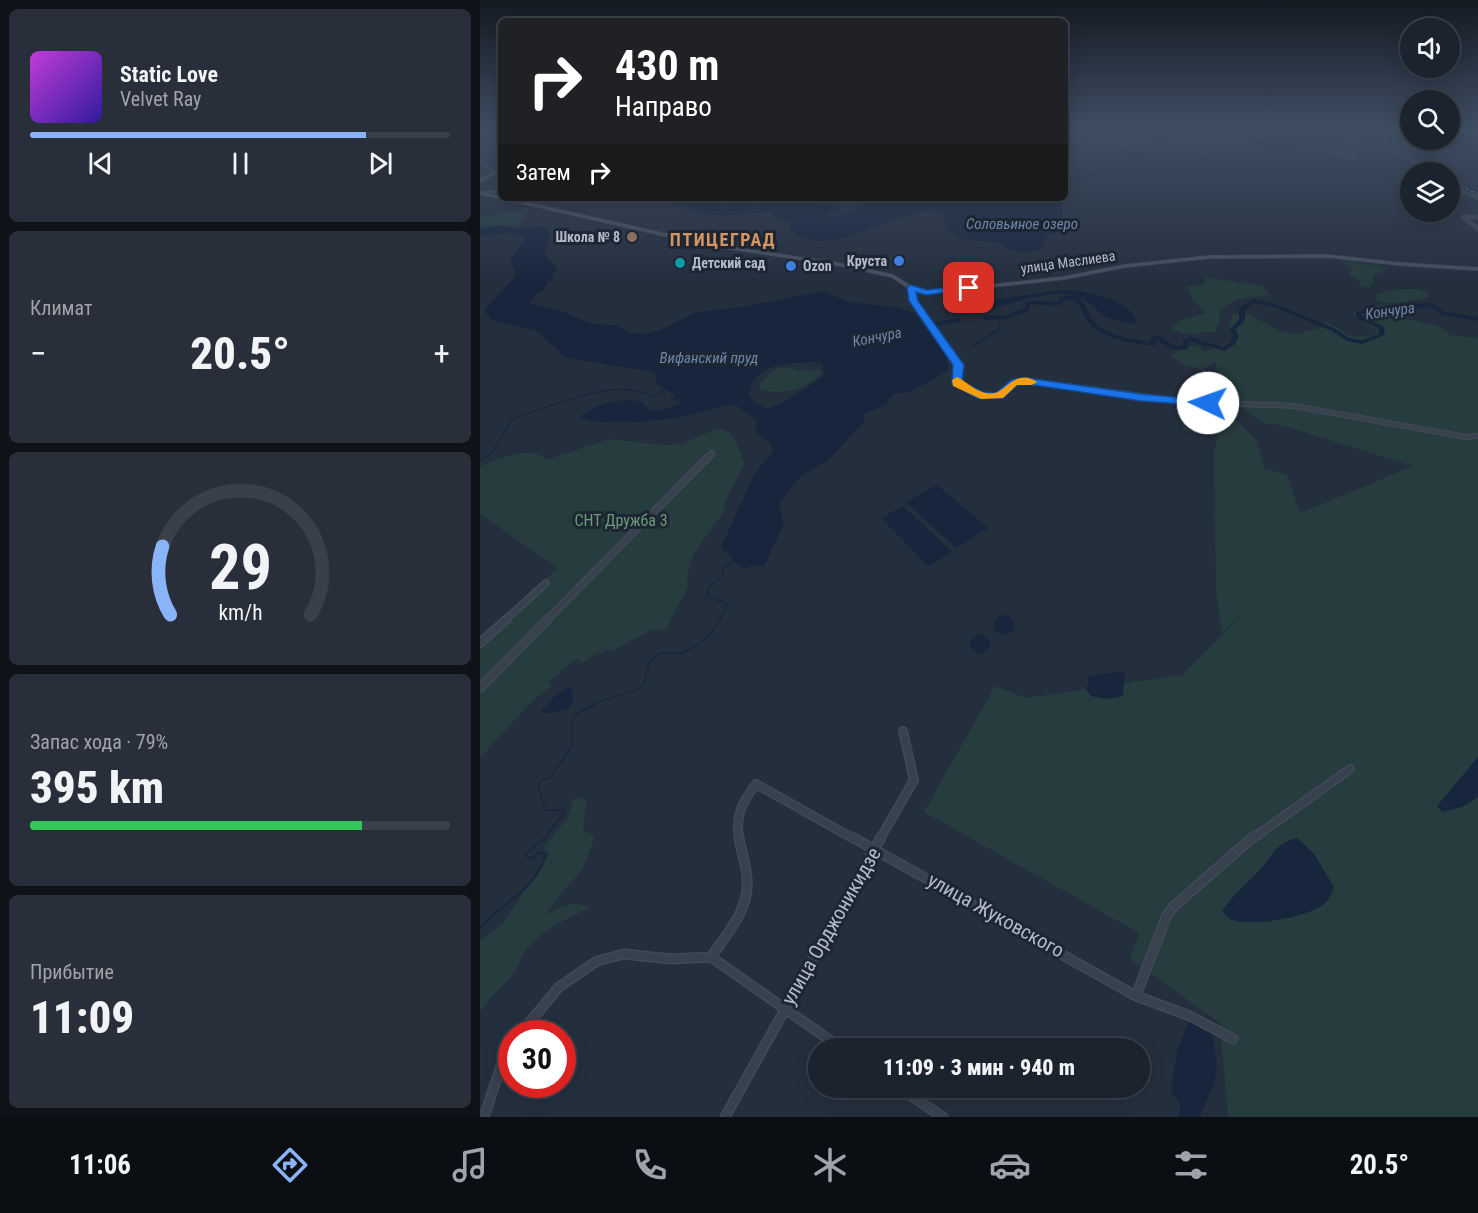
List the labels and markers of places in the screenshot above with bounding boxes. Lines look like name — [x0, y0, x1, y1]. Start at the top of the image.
place label: Школа № 8 — [555, 229, 620, 245]
marker: Школа № 8 — [625, 230, 639, 244]
place label: Круста — [847, 253, 887, 269]
marker: Круста — [892, 254, 906, 268]
place label: Детский сад — [692, 255, 765, 271]
marker: Детский сад — [673, 256, 687, 270]
place label: Ozon — [803, 258, 832, 274]
marker: Ozon — [784, 259, 798, 273]
pin — [943, 262, 994, 313]

